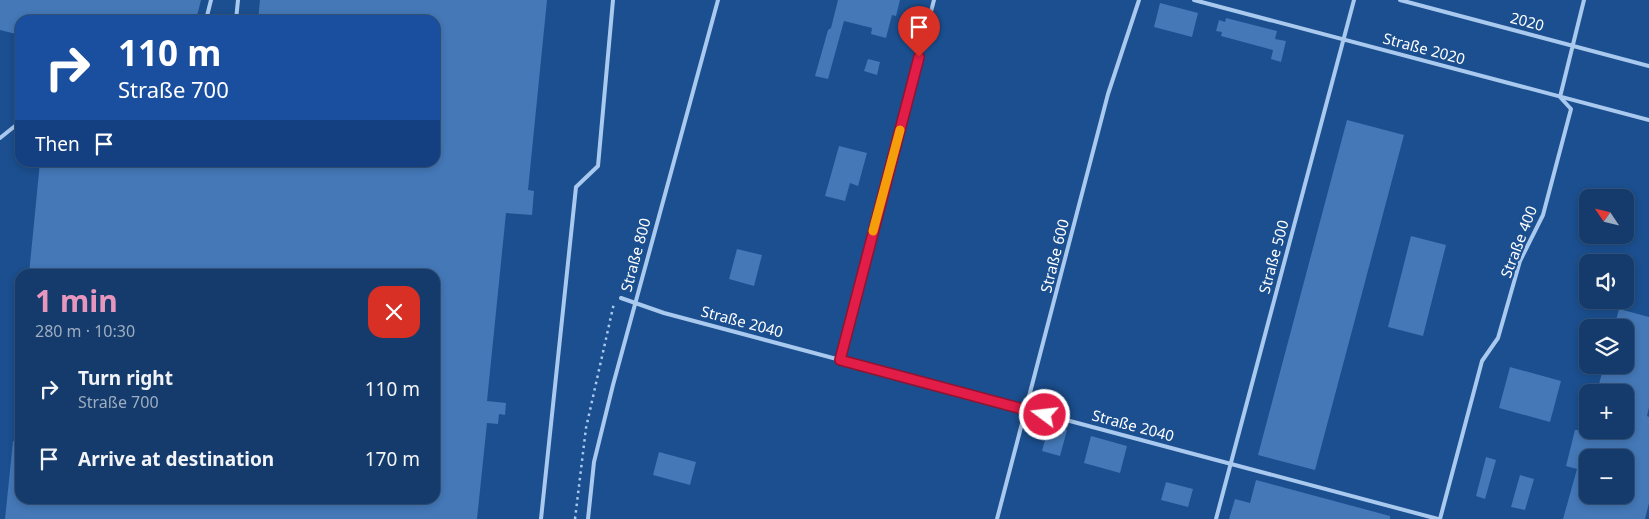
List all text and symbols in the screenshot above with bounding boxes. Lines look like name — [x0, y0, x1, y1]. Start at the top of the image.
pin — [898, 6, 940, 57]
street label: 2020 — [1508, 7, 1546, 35]
icon: arrive — [905, 13, 933, 41]
street label: Straße 2020 — [1381, 27, 1467, 69]
text: 110 m — [118, 29, 221, 76]
icon: right — [35, 35, 100, 100]
text: Straße 700 — [118, 74, 229, 104]
icon: arrive — [90, 130, 118, 158]
text: Then — [35, 131, 80, 157]
north arrow — [1579, 189, 1634, 244]
map controls — [1579, 189, 1634, 504]
street label: Straße 400 — [1495, 203, 1541, 280]
street label: Straße 800 — [616, 216, 654, 294]
street label: Straße 600 — [1035, 217, 1073, 295]
street label: Straße 500 — [1254, 218, 1292, 296]
button: sound — [1579, 254, 1634, 309]
text: 1 min — [35, 280, 118, 321]
button: close — [368, 286, 420, 338]
street label: Straße 2040 — [699, 300, 785, 342]
button: layers — [1579, 319, 1634, 374]
text: 280 m · 10:30 — [35, 320, 135, 342]
text: Turn right — [78, 365, 173, 391]
icon: right — [35, 375, 63, 403]
text: 110 m — [365, 376, 420, 402]
button: + — [1579, 384, 1634, 439]
position arrow — [1018, 388, 1070, 440]
text: Straße 700 — [78, 391, 159, 413]
street label: Straße 2040 — [1090, 404, 1176, 446]
icon: arrive — [35, 445, 63, 473]
text: Arrive at destination — [78, 446, 274, 472]
text: 170 m — [365, 446, 420, 472]
button: − — [1579, 449, 1634, 504]

